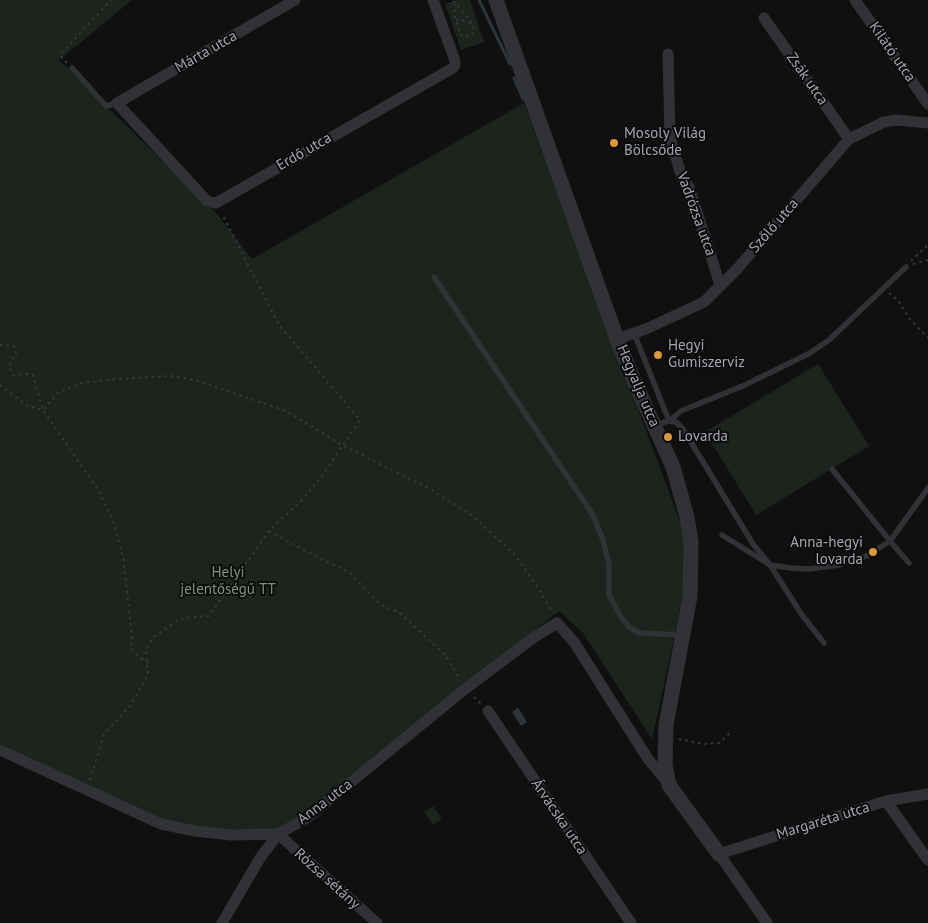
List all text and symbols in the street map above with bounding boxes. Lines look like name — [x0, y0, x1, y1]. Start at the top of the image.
street label: Kilátó utca — [865, 19, 919, 85]
street label: Márta utca — [172, 27, 240, 77]
street label: Zsák utca — [782, 49, 832, 109]
place label: Mosoly Világ Bölcsőde — [624, 125, 706, 160]
street label: Erdő utca — [273, 129, 335, 175]
marker: Mosoly Világ Bölcsőde — [608, 137, 620, 149]
street label: Vadrózsa utca — [673, 170, 719, 258]
street label: Szőlő utca — [746, 195, 802, 257]
place label: Hegyi Gumiszerviz — [668, 337, 745, 372]
street label: Hegyalja utca — [613, 342, 663, 430]
marker: Hegyi Gumiszerviz — [652, 349, 664, 361]
place label: Lovarda — [678, 428, 728, 446]
marker: Lovarda — [662, 431, 674, 443]
place label: Anna-hegyi lovarda — [790, 534, 863, 569]
marker: Anna-hegyi lovarda — [867, 546, 879, 558]
park label: Helyi jelentőségű TT — [180, 564, 276, 599]
street label: Anna utca — [294, 776, 356, 828]
street label: Árvácska utca — [527, 776, 591, 858]
street label: Margaréta utca — [774, 798, 872, 844]
street label: Rózsa sétány — [290, 845, 364, 913]

